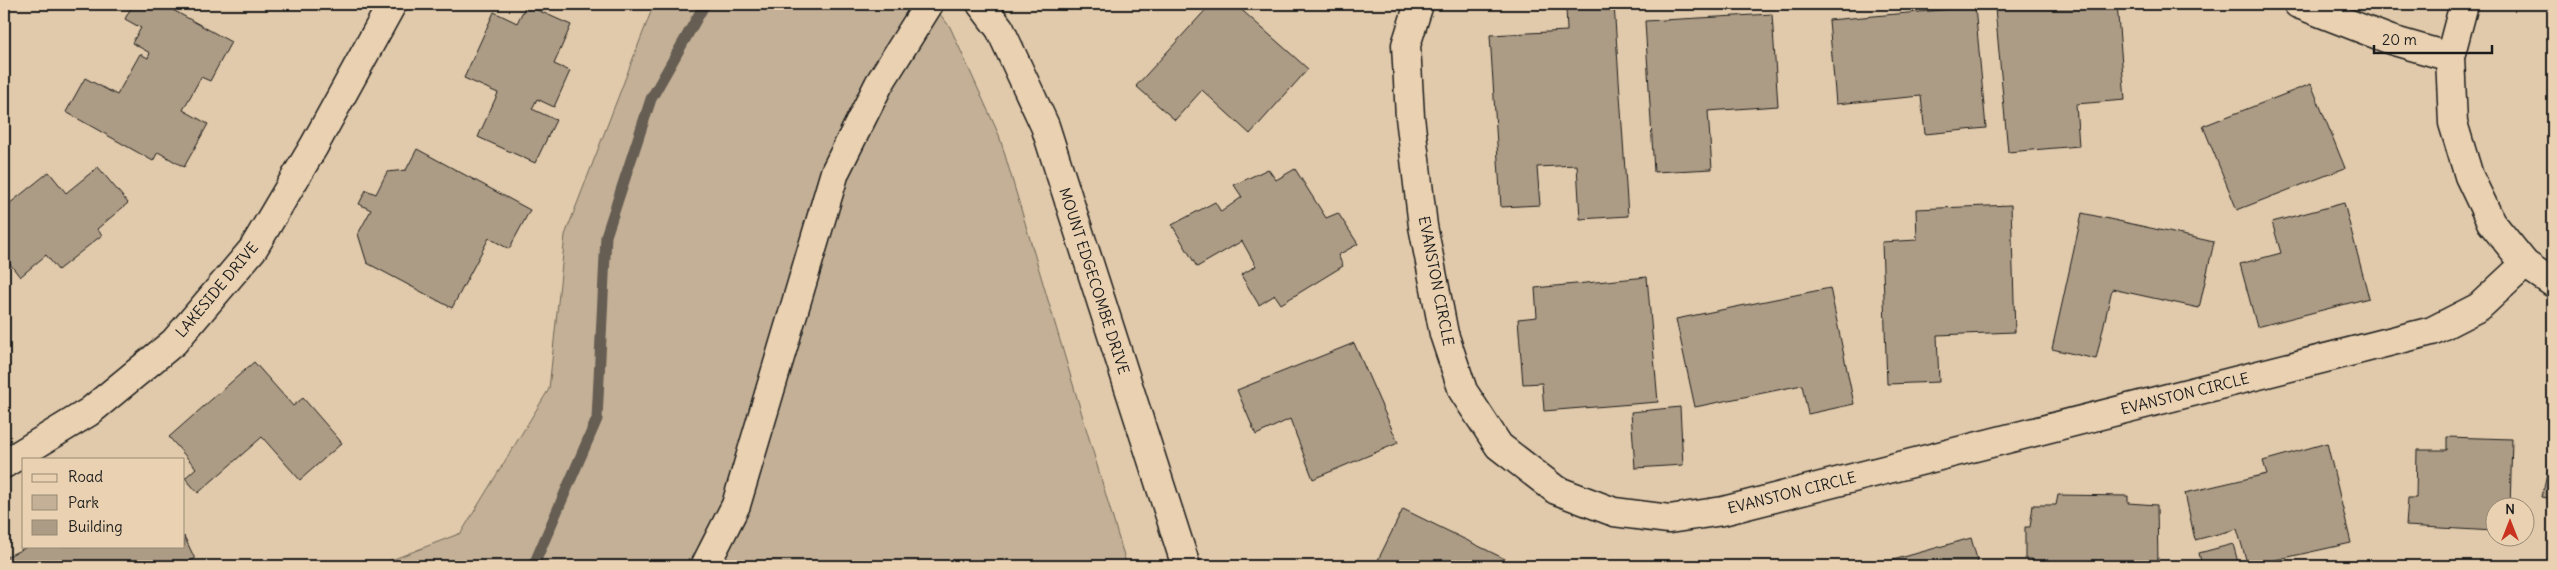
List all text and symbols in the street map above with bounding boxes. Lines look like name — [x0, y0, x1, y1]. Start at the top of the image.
scale bar — [2374, 22, 2492, 54]
text: 20 m — [2382, 30, 2417, 49]
street label: MOUNT EDGECOMBE DRIVE — [1055, 185, 1134, 377]
street label: EVANSTON CIRCLE — [1415, 214, 1458, 348]
street label: LAKESIDE DRIVE — [171, 238, 262, 341]
street label: EVANSTON CIRCLE — [2119, 368, 2251, 419]
legend — [22, 458, 185, 548]
text: Road — [68, 467, 103, 486]
street label: EVANSTON CIRCLE — [1726, 467, 1858, 518]
text: Park — [68, 493, 99, 512]
north arrow — [2484, 498, 2534, 548]
text: N — [2505, 500, 2515, 518]
text: Building — [68, 517, 123, 536]

